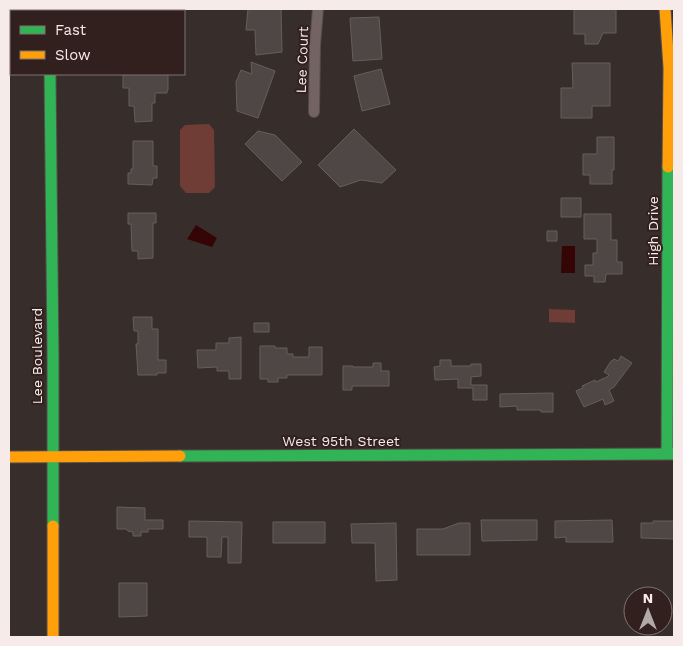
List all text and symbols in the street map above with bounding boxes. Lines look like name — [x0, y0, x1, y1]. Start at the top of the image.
legend — [10, 10, 185, 75]
text: Fast — [55, 21, 87, 39]
street label: Lee Court — [293, 26, 311, 94]
text: Slow — [55, 46, 91, 64]
street label: High Drive — [645, 196, 661, 266]
street label: Lee Boulevard — [29, 308, 45, 404]
street label: West 95th Street — [282, 433, 400, 449]
north arrow — [623, 586, 673, 636]
text: N — [643, 590, 653, 606]

